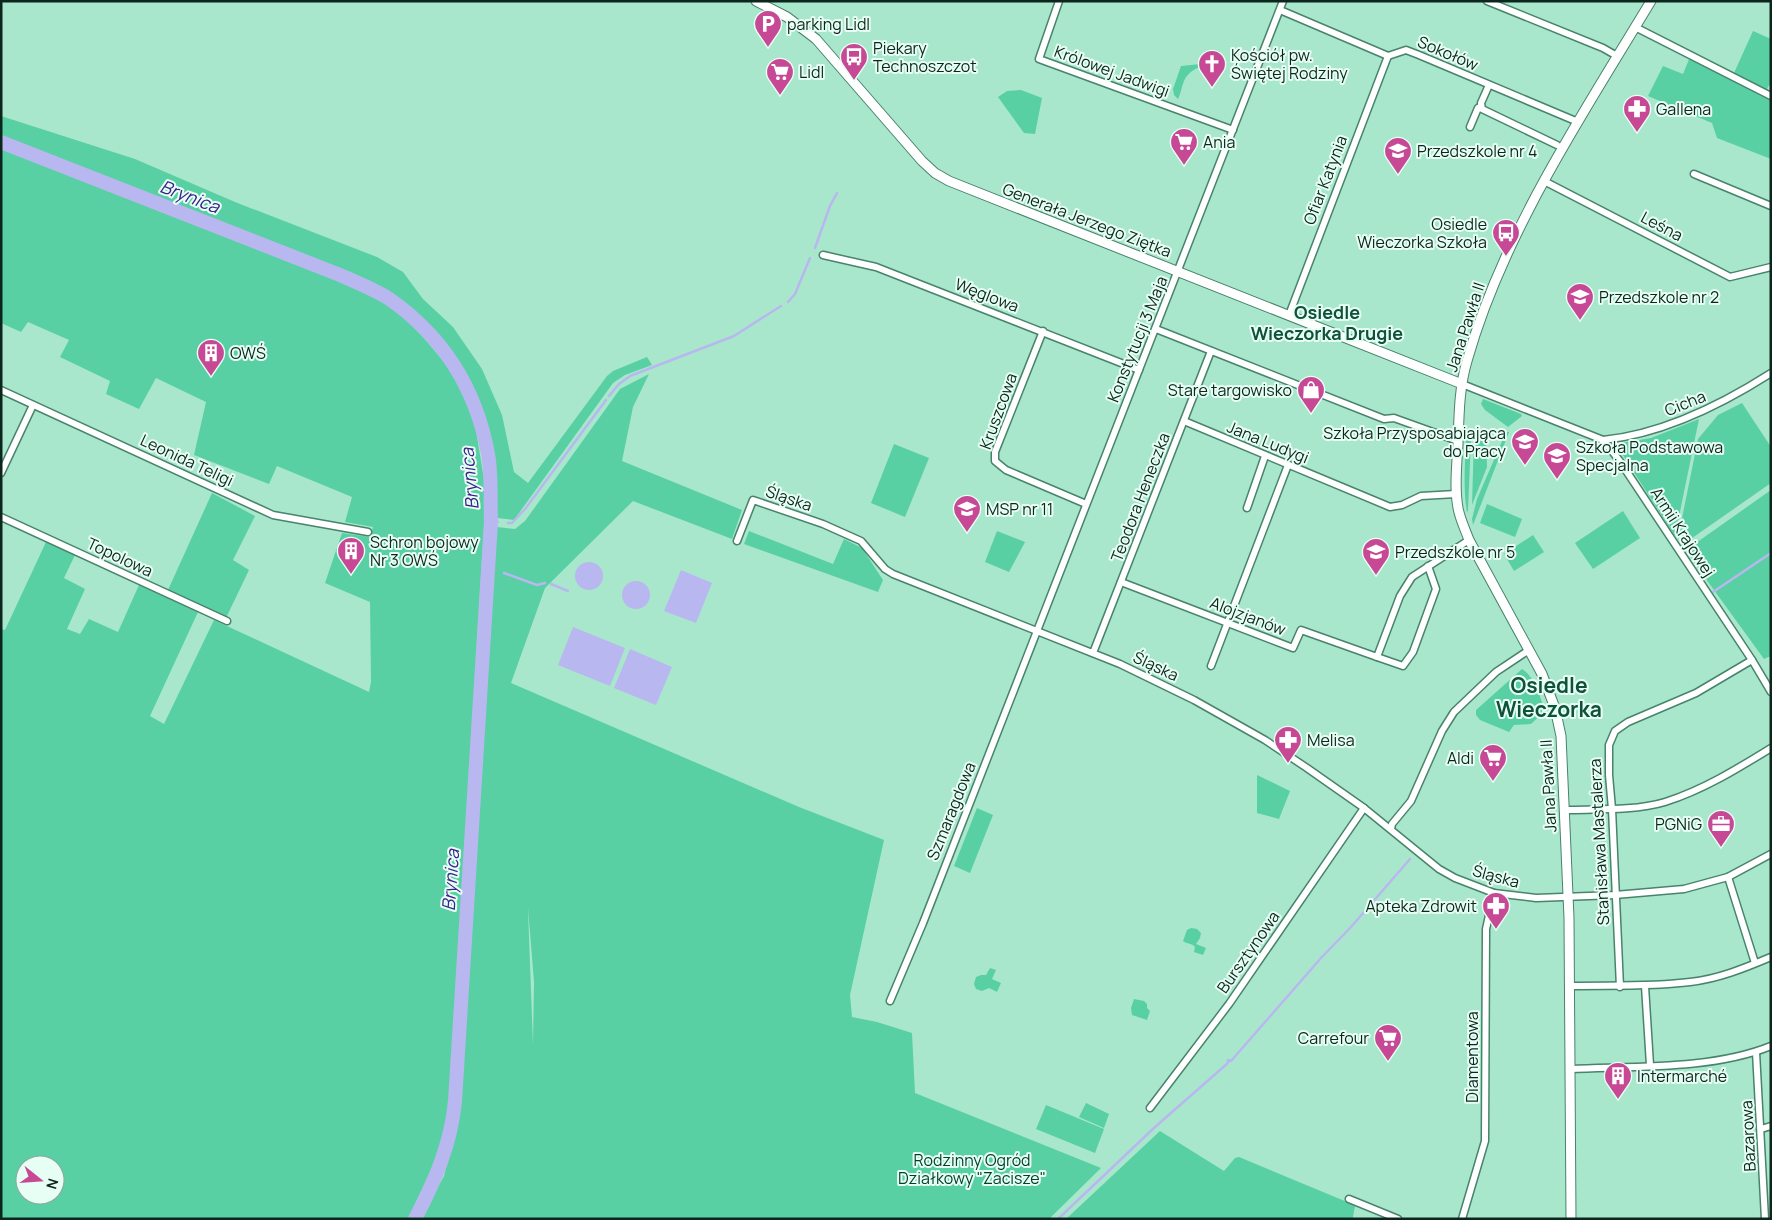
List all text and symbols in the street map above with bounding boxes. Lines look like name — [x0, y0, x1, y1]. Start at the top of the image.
parking icon: parking Lidl — [753, 9, 783, 48]
place label: parking Lidl — [787, 13, 870, 35]
street label: Sokołów — [1414, 30, 1482, 76]
place label: Piekary Technoszczot — [873, 37, 977, 77]
street label: Królowej Jadwigi — [1051, 40, 1173, 102]
bus stop icon: Piekary Technoszczot — [839, 42, 869, 81]
place label: Kościół pw. Świętej Rodziny — [1231, 44, 1348, 84]
church icon: Kościół pw. Świętej Rodziny — [1197, 49, 1227, 88]
supermarket icon: Lidl — [765, 57, 795, 96]
place label: Lidl — [799, 61, 824, 83]
pharmacy icon: Gallena — [1622, 94, 1652, 133]
place label: Gallena — [1656, 98, 1711, 120]
supermarket icon: Ania — [1169, 127, 1199, 166]
place label: Ania — [1203, 131, 1235, 153]
street label: Ofiar Katynia — [1298, 132, 1352, 228]
school or university icon: Przedszkole nr 4 — [1383, 136, 1413, 175]
place label: Przedszkole nr 4 — [1417, 140, 1537, 162]
water label: Brynica — [157, 174, 224, 219]
street label: Generała Jerzego Ziętka — [999, 178, 1175, 262]
street label: Leśna — [1637, 206, 1687, 246]
place label: Osiedle Wieczorka Szkoła — [1357, 213, 1487, 253]
bus stop icon: Osiedle Wieczorka Szkoła — [1491, 218, 1521, 257]
street label: Węglowa — [952, 273, 1022, 317]
street label: Konstytucji 3 Maja — [1102, 273, 1172, 405]
street label: Jana Pawła II — [1440, 279, 1490, 375]
school or university icon: Przedszkole nr 2 — [1565, 282, 1595, 321]
place label: Przedszkole nr 2 — [1599, 286, 1719, 308]
district label: Osiedle Wieczorka Drugie — [1251, 300, 1403, 345]
building icon: OWŚ — [196, 338, 226, 377]
place label: OWŚ — [230, 342, 266, 364]
street label: Kruszcowa — [974, 370, 1022, 452]
shop icon: Stare targowisko — [1296, 375, 1326, 414]
place label: Stare targowisko — [1168, 379, 1292, 401]
street label: Cicha — [1661, 385, 1709, 421]
street label: Jana Ludygi — [1224, 416, 1312, 468]
place label: Szkoła Przysposabiająca do Pracy — [1323, 422, 1507, 462]
school or university icon: Szkoła Przysposabiająca do Pracy — [1510, 427, 1540, 466]
street label: Leonida Teligi — [137, 429, 237, 491]
street label: Teodora Heneczka — [1105, 429, 1175, 565]
place label: Szkoła Podstawowa Specjalna — [1576, 436, 1723, 476]
school or university icon: Szkoła Podstawowa Specjalna — [1542, 441, 1572, 480]
water label: Brynica — [454, 446, 484, 511]
street label: Śląska — [763, 480, 815, 516]
street label: Armii Krajowej — [1646, 483, 1720, 581]
school or university icon: MSP nr 11 — [952, 494, 982, 533]
place label: MSP nr 11 — [986, 498, 1053, 520]
place label: Schron bojowy Nr 3 OWŚ — [370, 531, 479, 571]
street label: Topolowa — [84, 532, 156, 582]
building icon: Schron bojowy Nr 3 OWŚ — [336, 536, 366, 575]
school or university icon: Przedszkole nr 5 — [1361, 537, 1391, 576]
place label: Przedszkole nr 5 — [1395, 541, 1515, 563]
street label: Alojzjanów — [1207, 591, 1289, 641]
street label: Śląska — [1130, 646, 1182, 686]
district label: Osiedle Wieczorka — [1496, 671, 1602, 723]
pharmacy icon: Melisa — [1273, 725, 1303, 764]
place label: Melisa — [1307, 729, 1355, 751]
street label: Jana Pawła II — [1535, 739, 1561, 833]
supermarket icon: Aldi — [1478, 743, 1508, 782]
place label: Aldi — [1447, 747, 1474, 769]
street label: Stanisława Mastalerza — [1584, 758, 1614, 926]
street label: Szmaragdowa — [921, 759, 981, 863]
office icon: PGNiG — [1706, 809, 1736, 848]
place label: PGNiG — [1655, 813, 1702, 835]
water label: Brynica — [436, 847, 464, 912]
street label: Śląska — [1470, 859, 1522, 893]
pharmacy icon: Apteka Zdrowit — [1481, 891, 1511, 930]
place label: Apteka Zdrowit — [1365, 895, 1477, 917]
street label: Bursztynowa — [1212, 907, 1284, 997]
street label: Diamentowa — [1461, 1011, 1483, 1103]
supermarket icon: Carrefour — [1373, 1023, 1403, 1062]
place label: Carrefour — [1298, 1027, 1369, 1049]
building icon: Intermarché — [1603, 1061, 1633, 1100]
place label: Intermarché — [1637, 1065, 1727, 1087]
street label: Bazarowa — [1735, 1100, 1761, 1172]
park label: Rodzinny Ogród Działkowy "Zacisze" — [898, 1149, 1046, 1189]
north arrow — [15, 1155, 65, 1205]
text: N — [42, 1176, 63, 1192]

